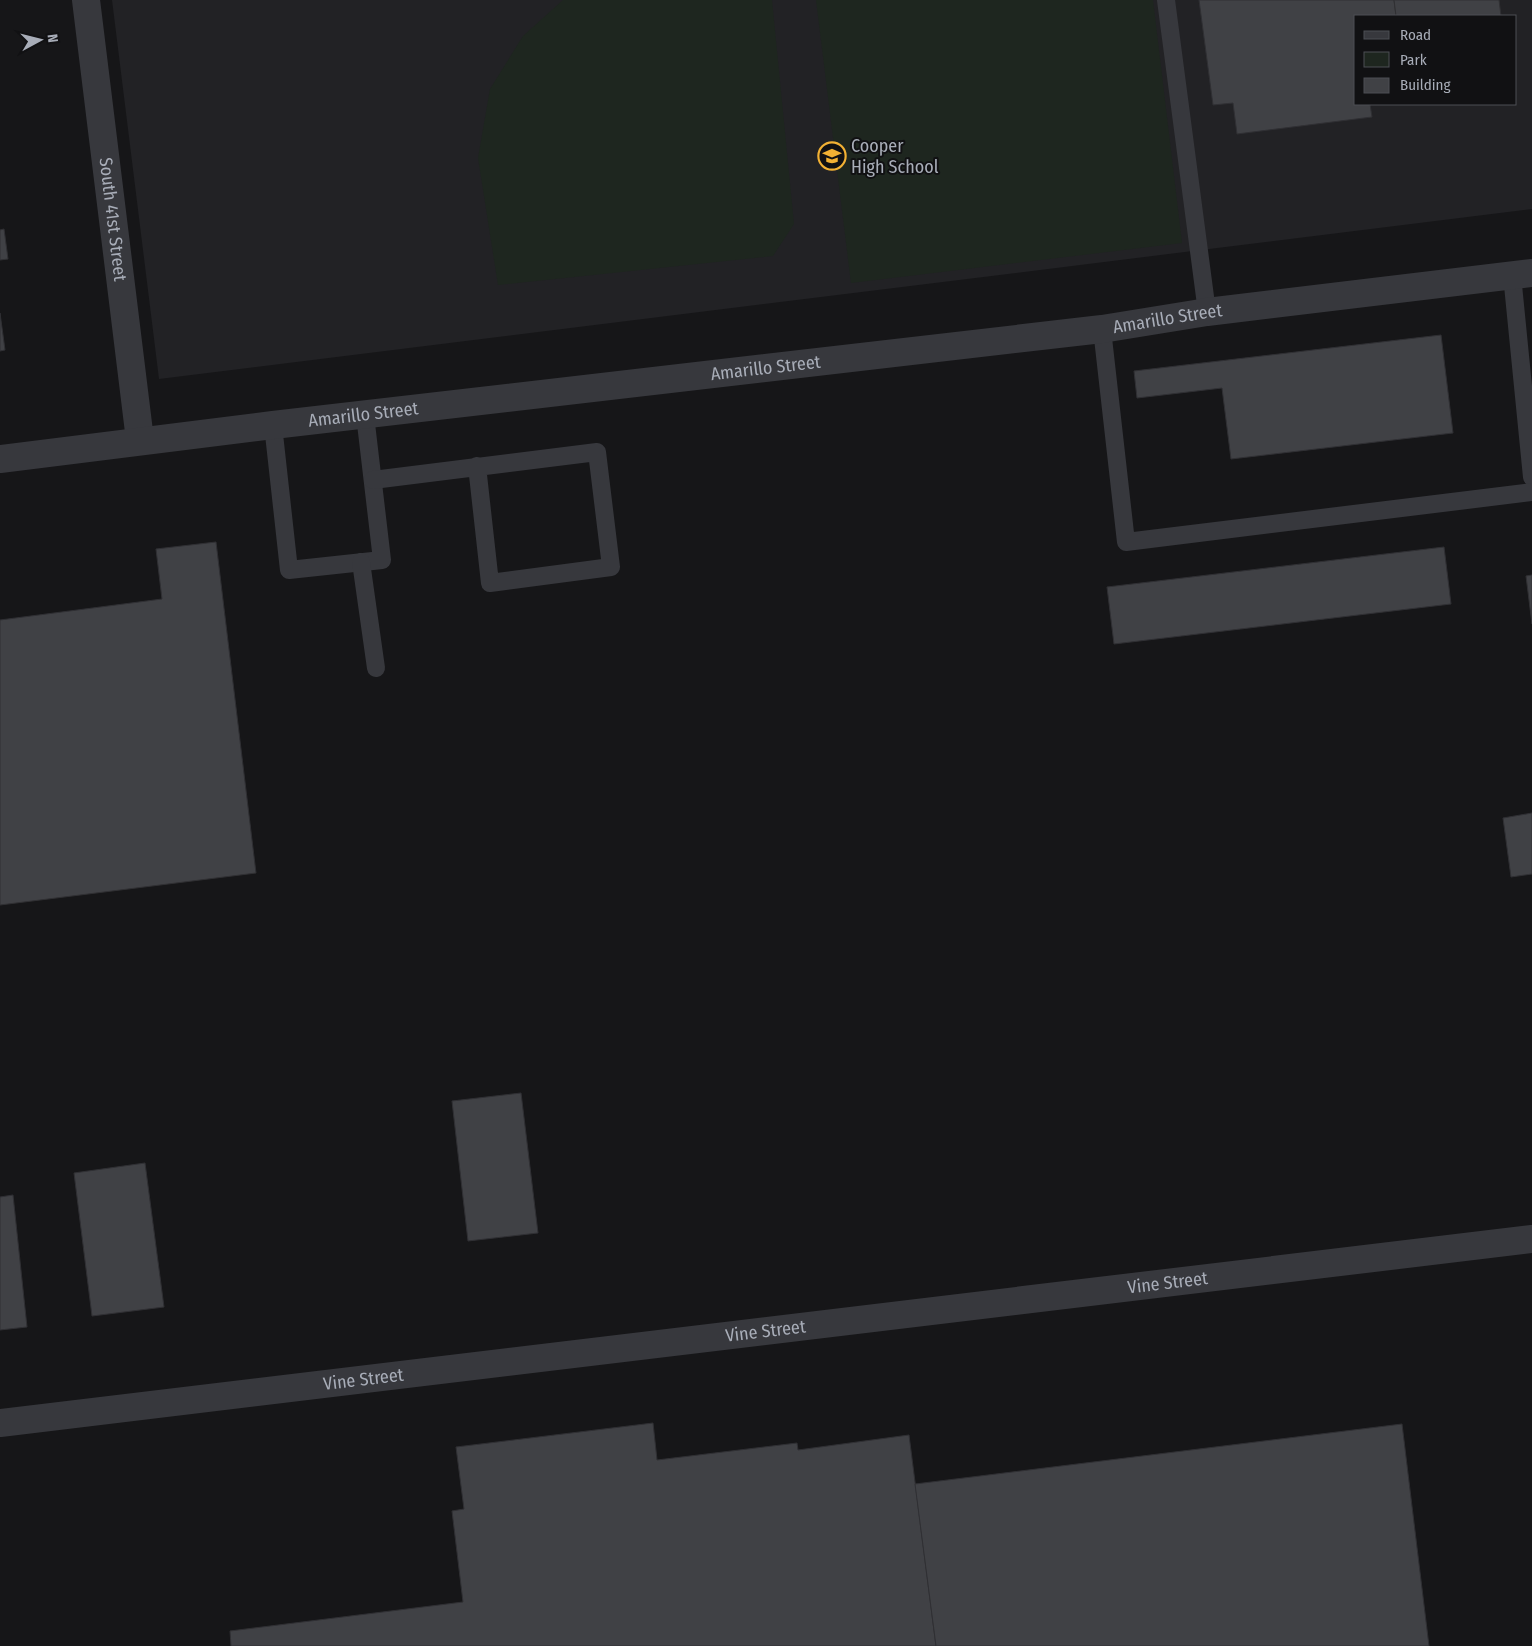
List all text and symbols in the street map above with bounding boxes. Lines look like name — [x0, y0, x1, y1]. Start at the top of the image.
north arrow — [15, 15, 65, 65]
legend — [1354, 15, 1517, 105]
text: Road — [1400, 26, 1431, 44]
text: N — [43, 33, 61, 44]
text: Park — [1400, 51, 1427, 69]
text: Building — [1400, 76, 1451, 94]
place label: Cooper High School — [851, 135, 939, 178]
school or university icon: Cooper High School — [817, 141, 847, 171]
street label: South 41st Street — [94, 156, 131, 283]
street label: Amarillo Street — [1111, 299, 1224, 338]
street label: Amarillo Street — [709, 351, 822, 385]
street label: Amarillo Street — [307, 397, 420, 432]
street label: Vine Street — [1126, 1267, 1209, 1298]
street label: Vine Street — [724, 1315, 807, 1347]
street label: Vine Street — [322, 1364, 405, 1395]

